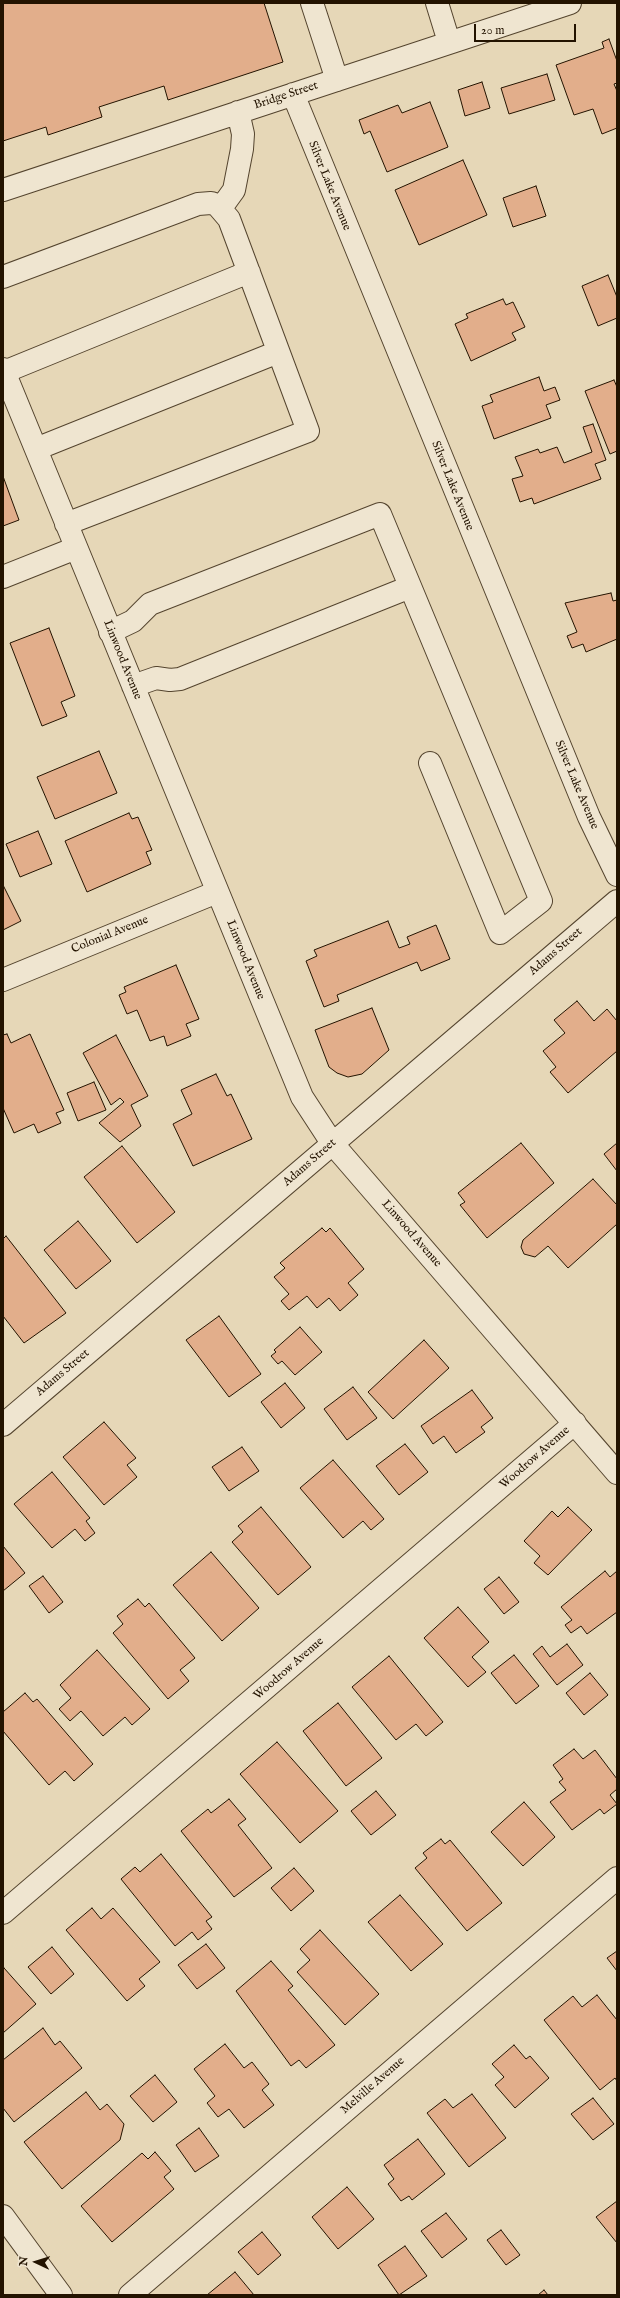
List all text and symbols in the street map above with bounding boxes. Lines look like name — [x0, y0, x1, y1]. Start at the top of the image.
scale bar — [476, 16, 578, 42]
text: 20 m — [481, 23, 504, 38]
street label: Bridge Street — [252, 79, 320, 113]
street label: Silver Lake Avenue — [305, 139, 353, 233]
street label: Silver Lake Avenue — [428, 439, 476, 533]
street label: Linwood Avenue — [100, 618, 144, 702]
street label: Silver Lake Avenue — [551, 738, 601, 832]
street label: Colonial Avenue — [69, 913, 151, 957]
street label: Linwood Avenue — [223, 918, 267, 1002]
street label: Adams Street — [527, 925, 585, 979]
street label: Adams Street — [281, 1136, 339, 1190]
street label: Linwood Avenue — [378, 1197, 444, 1271]
street label: Adams Street — [33, 1346, 93, 1400]
street label: Woodrow Avenue — [497, 1424, 573, 1492]
street label: Woodrow Avenue — [251, 1635, 327, 1703]
street label: Melville Avenue — [338, 2054, 408, 2118]
north arrow — [16, 2242, 56, 2282]
text: N — [17, 2256, 31, 2266]

